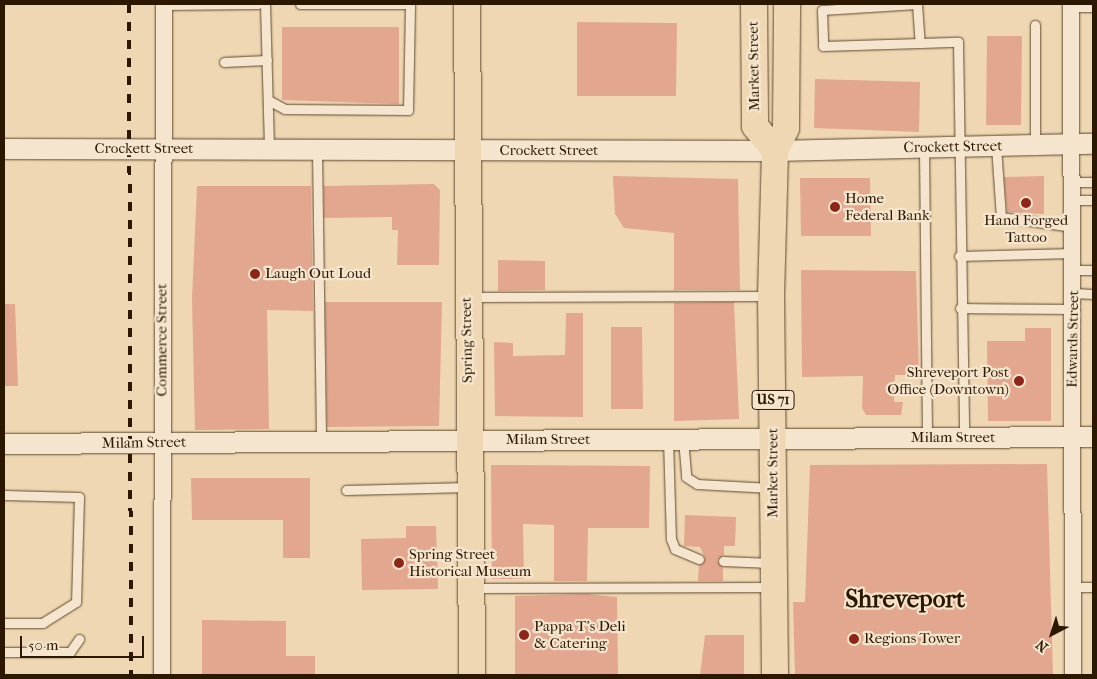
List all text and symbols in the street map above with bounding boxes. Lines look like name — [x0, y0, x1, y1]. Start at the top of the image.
street label: Market Street — [744, 21, 764, 111]
street label: Crockett Street — [903, 137, 1003, 157]
street label: Crockett Street — [95, 140, 193, 158]
street label: Crockett Street — [500, 142, 598, 160]
place label: Home Federal Bank — [845, 189, 930, 224]
marker: Hand Forged Tattoo — [1020, 197, 1032, 209]
marker: Home Federal Bank — [829, 201, 841, 213]
place label: Hand Forged Tattoo — [984, 211, 1068, 246]
place label: Laugh Out Loud — [265, 265, 371, 283]
marker: Laugh Out Loud — [249, 268, 261, 280]
street label: Commerce Street — [153, 283, 171, 397]
street label: Edwards Street — [1063, 290, 1083, 388]
street label: Spring Street — [457, 297, 477, 383]
place label: Shreveport Post Office (Downtown) — [887, 363, 1009, 398]
marker: Shreveport Post Office (Downtown) — [1013, 375, 1025, 387]
road number: US 71 — [750, 388, 796, 412]
street label: Market Street — [764, 428, 782, 518]
street label: Milam Street — [911, 429, 995, 447]
street label: Milam Street — [506, 431, 590, 449]
street label: Milam Street — [102, 433, 186, 453]
place label: Spring Street Historical Museum — [409, 545, 531, 580]
marker: Spring Street Historical Museum — [393, 557, 405, 569]
district label: Shreveport — [845, 584, 965, 614]
north arrow — [1027, 609, 1077, 659]
place label: Pappa T's Deli & Catering — [534, 617, 626, 652]
scale bar — [22, 626, 146, 658]
marker: Pappa T's Deli & Catering — [518, 629, 530, 641]
place label: Regions Tower — [864, 630, 960, 648]
marker: Regions Tower — [848, 633, 860, 645]
text: 50 m — [28, 636, 58, 654]
text: N — [1033, 636, 1052, 656]

